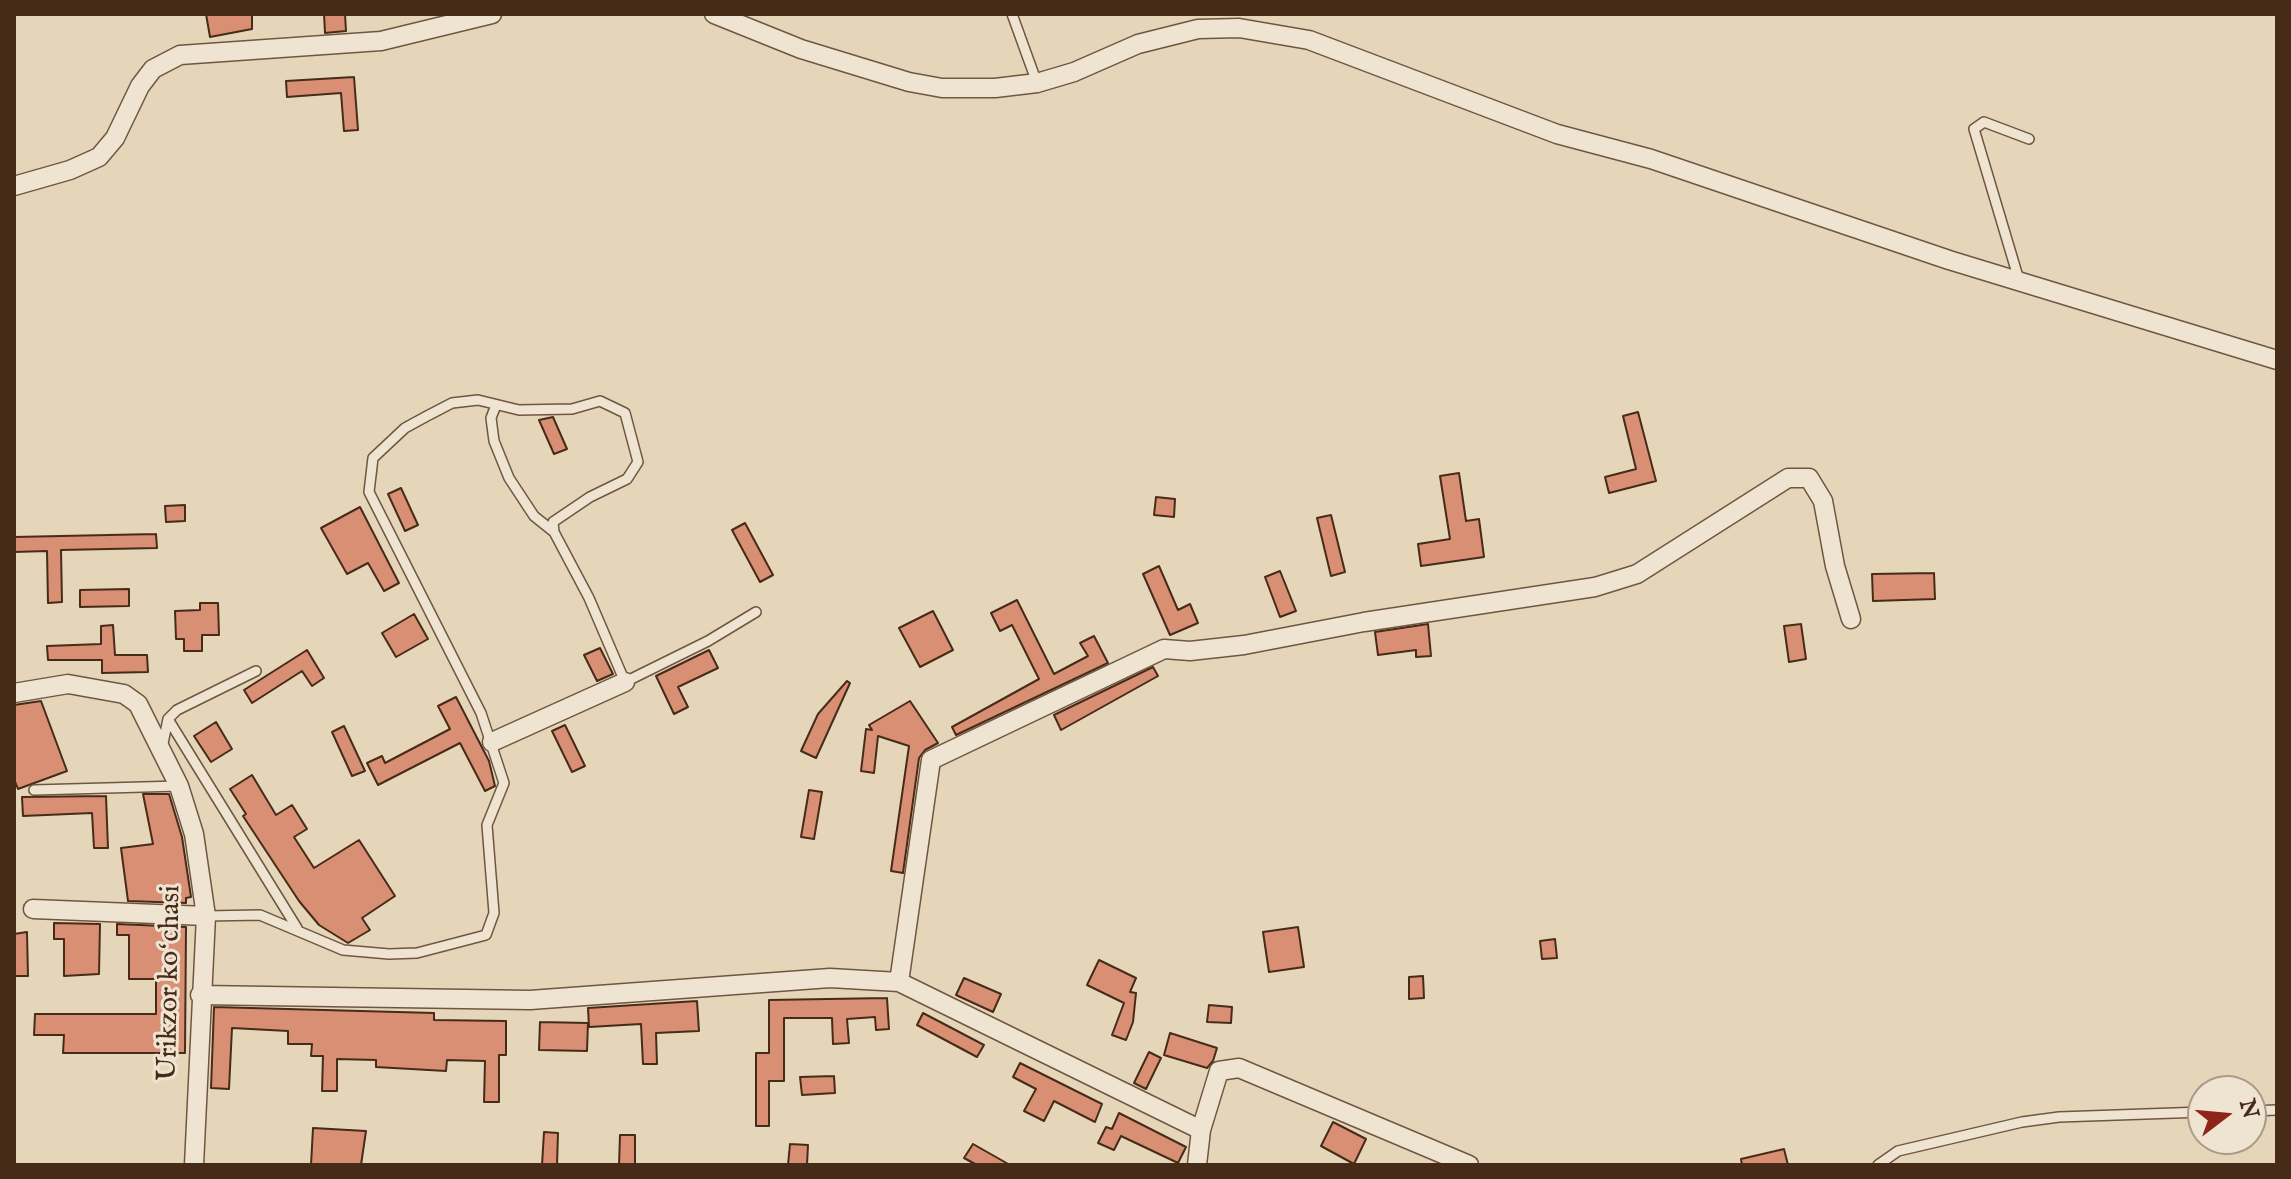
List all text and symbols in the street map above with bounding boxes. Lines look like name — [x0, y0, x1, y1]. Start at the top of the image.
street label: Urikzor koʻchasi — [152, 885, 190, 1081]
north arrow — [2187, 1075, 2267, 1155]
text: N — [2232, 1096, 2264, 1122]

